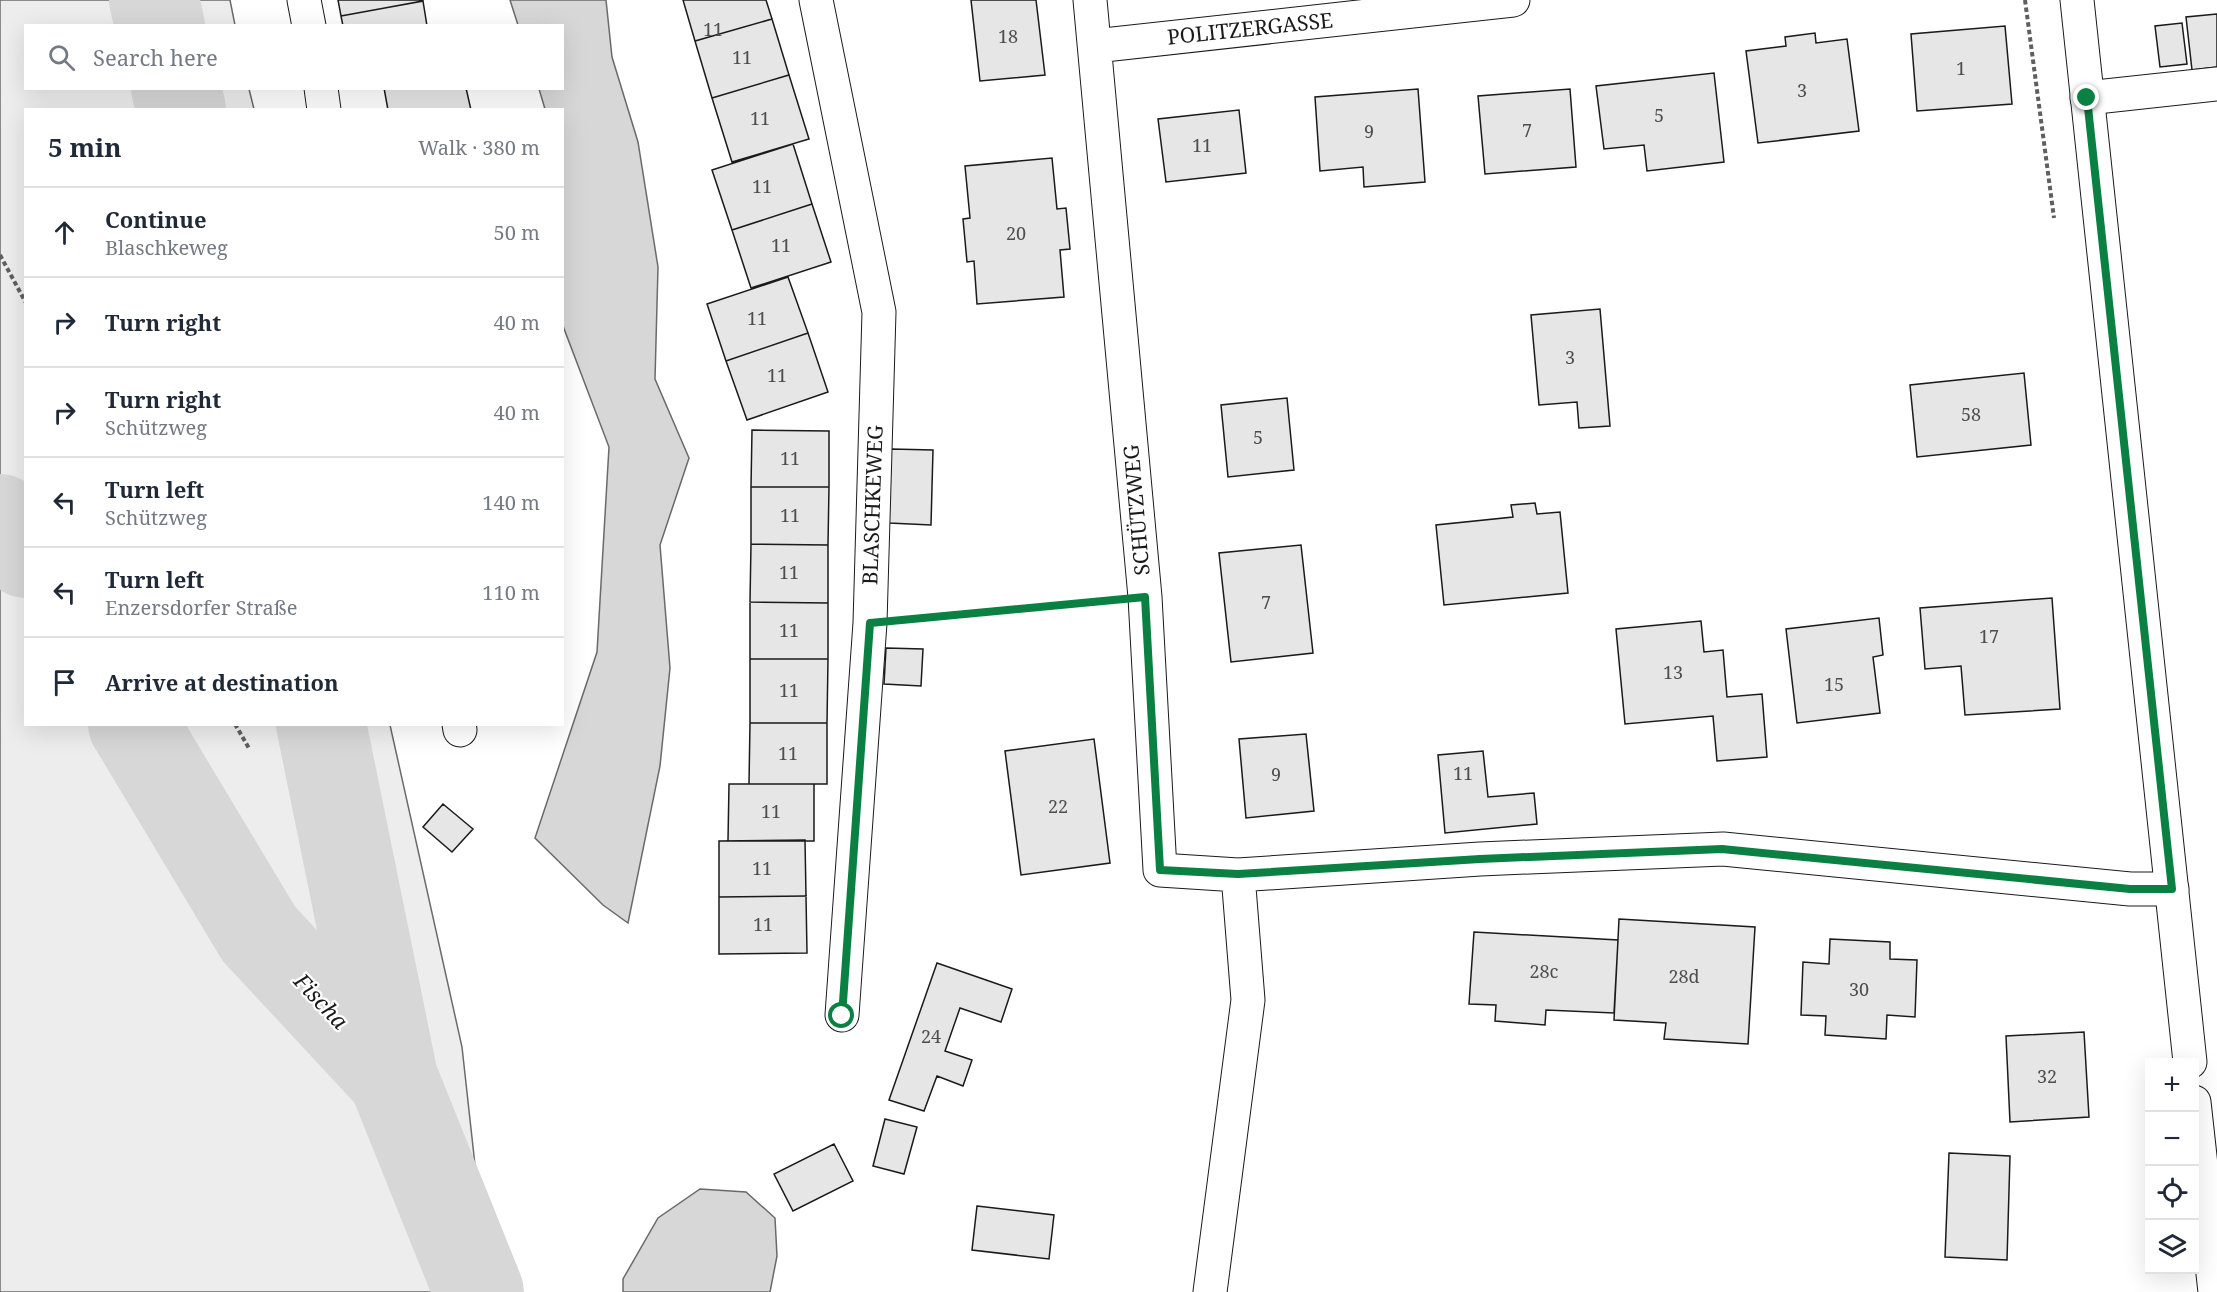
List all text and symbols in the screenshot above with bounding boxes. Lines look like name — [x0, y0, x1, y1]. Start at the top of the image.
street label: POLITZERGASSE — [1166, 5, 1334, 51]
house number: 11 — [703, 17, 723, 41]
search box — [24, 24, 564, 90]
house number: 18 — [998, 24, 1018, 48]
icon: search — [45, 41, 78, 74]
text: Search here — [93, 42, 218, 72]
house number: 11 — [732, 45, 752, 69]
house number: 1 — [1956, 56, 1966, 80]
house number: 3 — [1797, 78, 1807, 102]
route end — [2073, 84, 2099, 110]
house number: 5 — [1654, 103, 1664, 127]
house number: 11 — [750, 106, 770, 130]
house number: 7 — [1522, 118, 1532, 142]
house number: 9 — [1364, 119, 1374, 143]
text: 5 min — [48, 129, 122, 165]
house number: 11 — [1192, 133, 1212, 157]
text: Walk · 380 m — [418, 134, 540, 161]
house number: 11 — [752, 174, 772, 198]
text: Continue — [105, 204, 207, 234]
icon: ahead — [48, 216, 81, 249]
text: 50 m — [494, 219, 540, 246]
house number: 20 — [1006, 221, 1026, 245]
house number: 11 — [771, 233, 791, 257]
text: Blaschkeweg — [105, 234, 228, 261]
icon: right — [48, 306, 81, 339]
house number: 11 — [747, 306, 767, 330]
text: Turn right — [105, 307, 221, 337]
text: 40 m — [494, 309, 540, 336]
house number: 3 — [1565, 345, 1575, 369]
house number: 11 — [767, 363, 787, 387]
text: Turn right — [105, 384, 221, 414]
icon: right — [48, 396, 81, 429]
text: 40 m — [494, 399, 540, 426]
house number: 58 — [1961, 402, 1981, 426]
text: Schützweg — [105, 414, 207, 441]
street label: BLASCHKEWEG — [855, 425, 889, 585]
house number: 5 — [1253, 425, 1263, 449]
street label: SCHÜTZWEG — [1116, 443, 1156, 577]
house number: 11 — [780, 446, 800, 470]
text: Turn left — [105, 474, 204, 504]
icon: left — [48, 486, 81, 519]
text: 140 m — [482, 489, 540, 516]
house number: 11 — [780, 503, 800, 527]
text: Schützweg — [105, 504, 207, 531]
house number: 11 — [779, 560, 799, 584]
text: Turn left — [105, 564, 204, 594]
icon: left — [48, 576, 81, 609]
text: 110 m — [482, 579, 540, 606]
house number: 7 — [1261, 590, 1271, 614]
text: Enzersdorfer Straße — [105, 594, 298, 621]
house number: 11 — [779, 618, 799, 642]
house number: 17 — [1979, 624, 1999, 648]
house number: 13 — [1663, 660, 1683, 684]
icon: arrive — [48, 666, 81, 699]
text: Arrive at destination — [105, 667, 339, 697]
house number: 15 — [1824, 672, 1844, 696]
house number: 11 — [779, 678, 799, 702]
house number: 11 — [778, 741, 798, 765]
house number: 11 — [1453, 761, 1473, 785]
house number: 9 — [1271, 762, 1281, 786]
house number: 22 — [1048, 794, 1068, 818]
house number: 11 — [761, 799, 781, 823]
house number: 11 — [752, 856, 772, 880]
house number: 11 — [753, 912, 773, 936]
house number: 28c — [1530, 959, 1559, 983]
house number: 28d — [1668, 964, 1700, 988]
water label: Fischa — [287, 965, 356, 1035]
house number: 30 — [1849, 977, 1869, 1001]
route start — [828, 1002, 854, 1028]
house number: 24 — [921, 1024, 941, 1048]
map controls — [2145, 1058, 2199, 1274]
button: + — [2145, 1058, 2199, 1112]
house number: 32 — [2037, 1064, 2057, 1088]
button: − — [2145, 1112, 2199, 1166]
button: locate — [2145, 1166, 2199, 1220]
button: layers — [2145, 1220, 2199, 1274]

